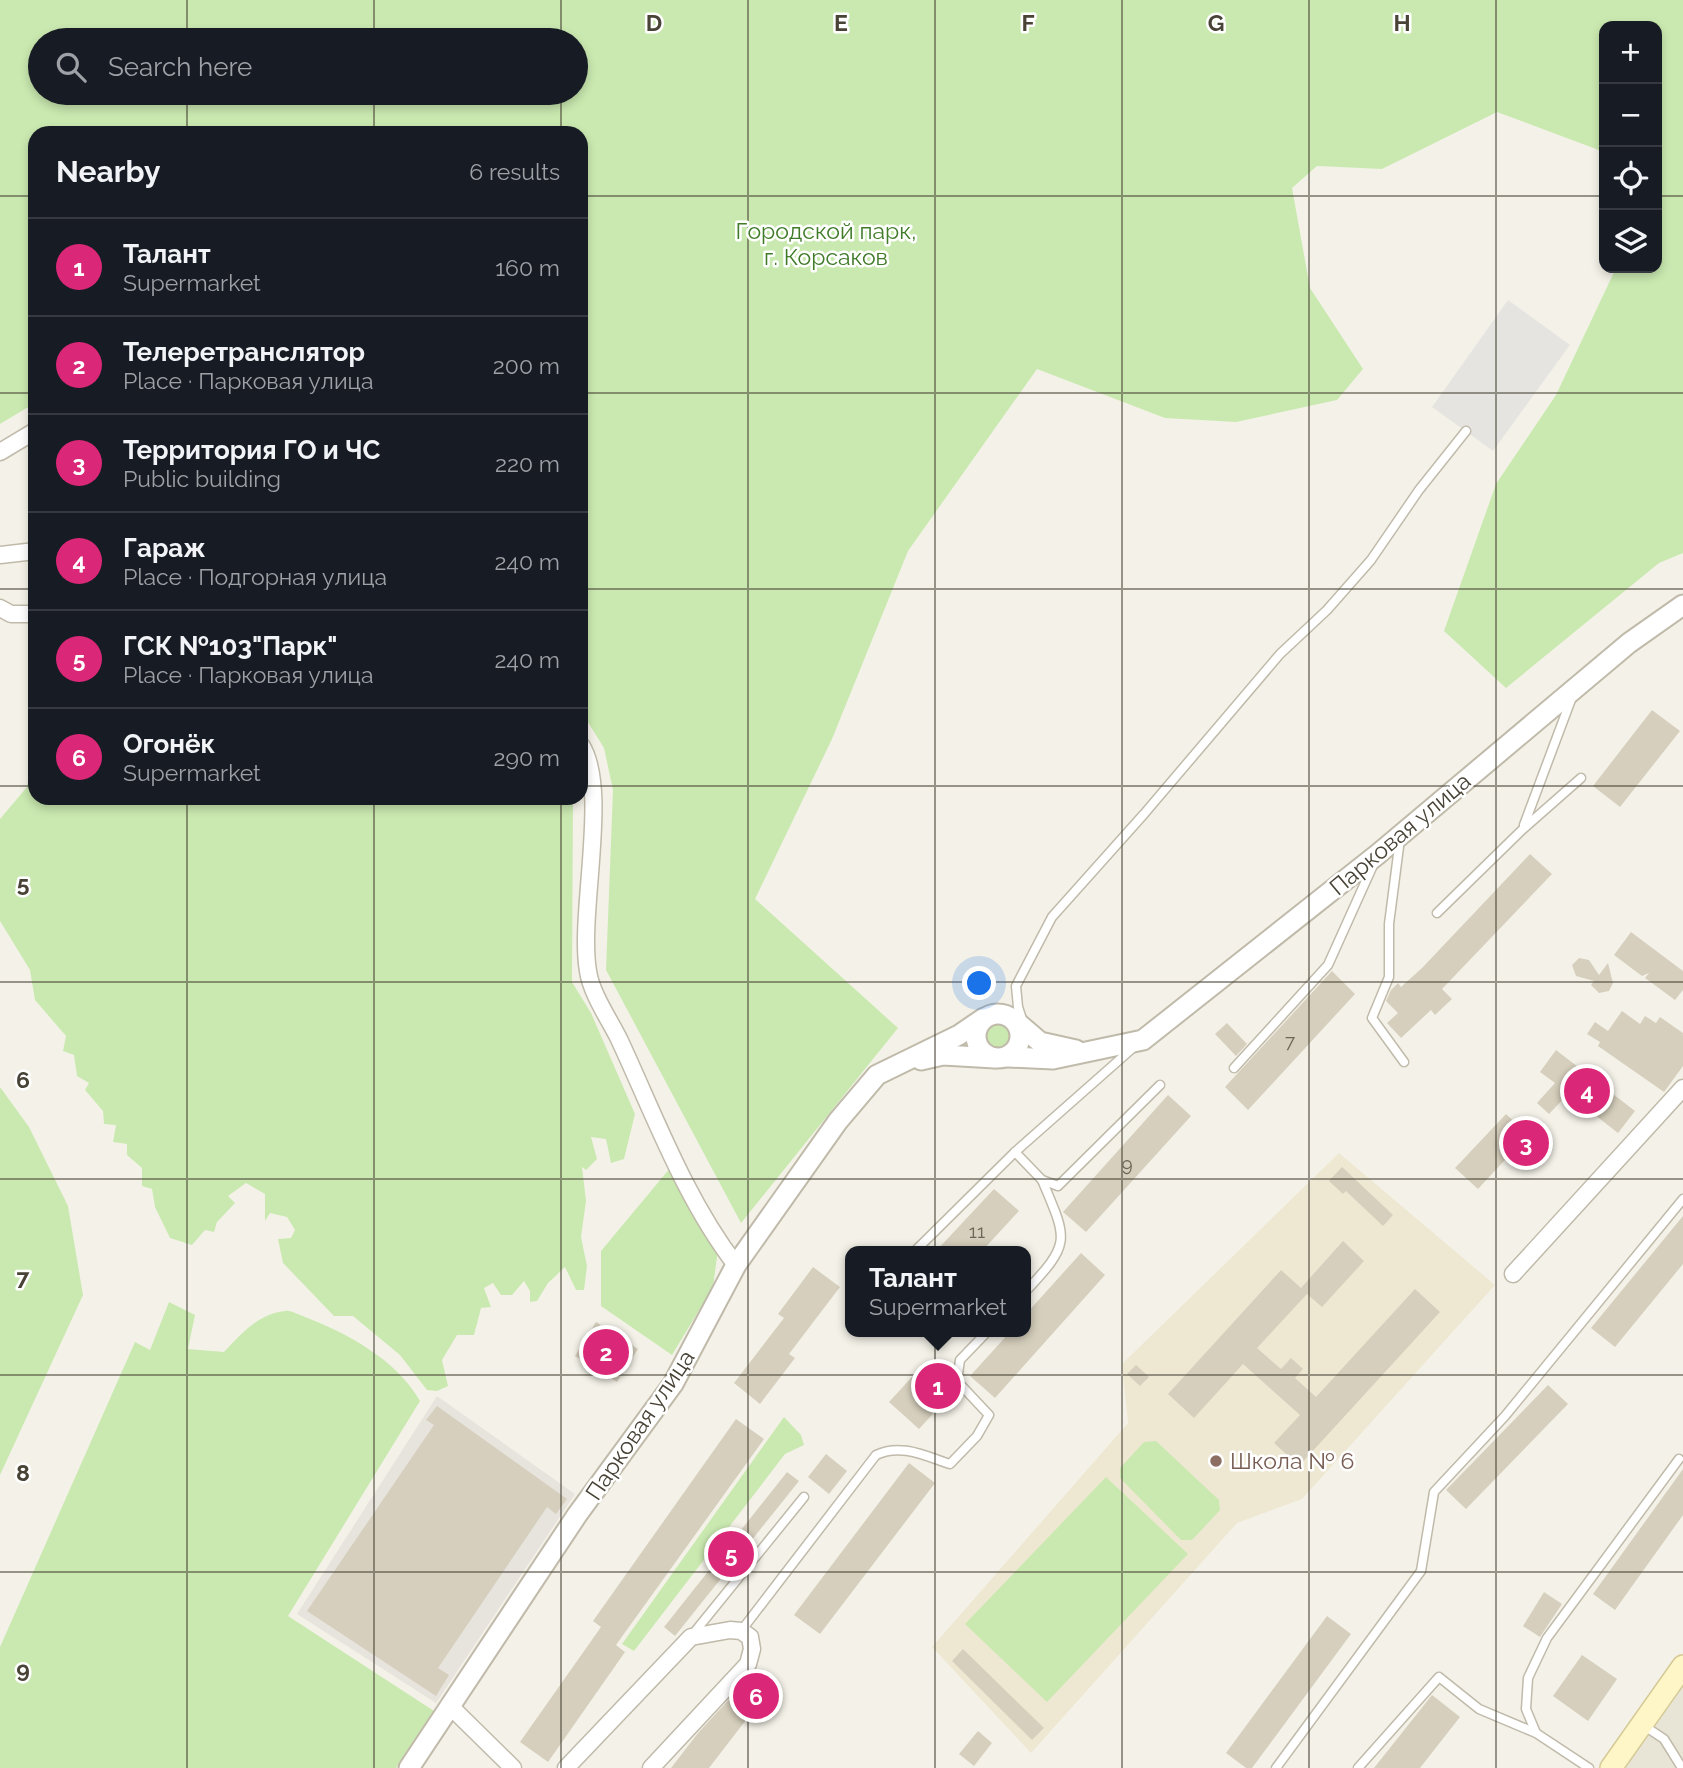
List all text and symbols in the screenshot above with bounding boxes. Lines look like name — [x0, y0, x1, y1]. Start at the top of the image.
text: D — [646, 9, 662, 36]
text: E — [834, 9, 848, 36]
text: F — [1021, 9, 1035, 36]
text: G — [1208, 9, 1224, 36]
text: H — [1393, 9, 1411, 36]
map controls — [1599, 21, 1662, 273]
button: + — [1599, 21, 1662, 84]
search box — [28, 28, 588, 105]
icon: search — [52, 48, 90, 86]
text: Search here — [108, 52, 252, 82]
button: − — [1599, 84, 1662, 147]
button: locate — [1599, 147, 1662, 210]
text: Nearby — [56, 154, 160, 189]
text: 6 results — [469, 158, 560, 185]
button: layers — [1599, 210, 1662, 273]
park label: Городской парк, г. Корсаков — [736, 217, 916, 270]
text: Талант — [123, 239, 211, 269]
text: 1 — [73, 254, 85, 281]
text: 160 m — [495, 254, 560, 281]
text: Supermarket — [123, 269, 261, 296]
text: Телеретранслятор — [123, 337, 365, 367]
text: 2 — [73, 352, 85, 379]
text: 200 m — [493, 352, 560, 379]
text: Place · Парковая улица — [123, 367, 373, 394]
text: Территория ГО и ЧС — [123, 435, 380, 465]
text: 3 — [73, 450, 85, 477]
text: 220 m — [495, 450, 560, 477]
text: Public building — [123, 465, 281, 492]
text: Гараж — [123, 533, 206, 563]
text: 4 — [72, 548, 86, 575]
text: 240 m — [494, 548, 560, 575]
text: Place · Подгорная улица — [123, 563, 387, 590]
text: ГСК №103"Парк" — [123, 631, 338, 661]
text: 5 — [73, 646, 85, 673]
text: 240 m — [494, 646, 560, 673]
text: Place · Парковая улица — [123, 661, 373, 688]
text: Огонёк — [123, 729, 215, 759]
text: 6 — [72, 744, 86, 771]
text: 290 m — [493, 744, 560, 771]
text: Supermarket — [123, 759, 261, 786]
street label: Парковая улица — [1324, 767, 1475, 900]
text: 5 — [17, 870, 30, 897]
your location — [962, 966, 996, 1000]
house number: 7 — [1285, 1030, 1295, 1052]
pin: 4 — [1564, 1065, 1610, 1117]
text: 6 — [16, 1066, 30, 1093]
pin: 3 — [1503, 1117, 1549, 1169]
house number: 9 — [1121, 1153, 1133, 1175]
house number: 11 — [969, 1220, 985, 1242]
popup — [845, 1246, 1031, 1337]
text: 7 — [17, 1263, 30, 1290]
text: Талант — [869, 1263, 957, 1293]
text: Supermarket — [869, 1293, 1007, 1320]
pin: 2 — [583, 1326, 629, 1378]
street label: Парковая улица — [579, 1345, 700, 1505]
pin: 1 — [915, 1360, 961, 1412]
place label: Школа № 6 — [1230, 1447, 1354, 1474]
marker: Школа № 6 — [1208, 1453, 1224, 1469]
text: 8 — [16, 1459, 30, 1486]
pin: 5 — [708, 1528, 754, 1580]
text: 9 — [16, 1656, 30, 1683]
pin: 6 — [733, 1670, 779, 1722]

